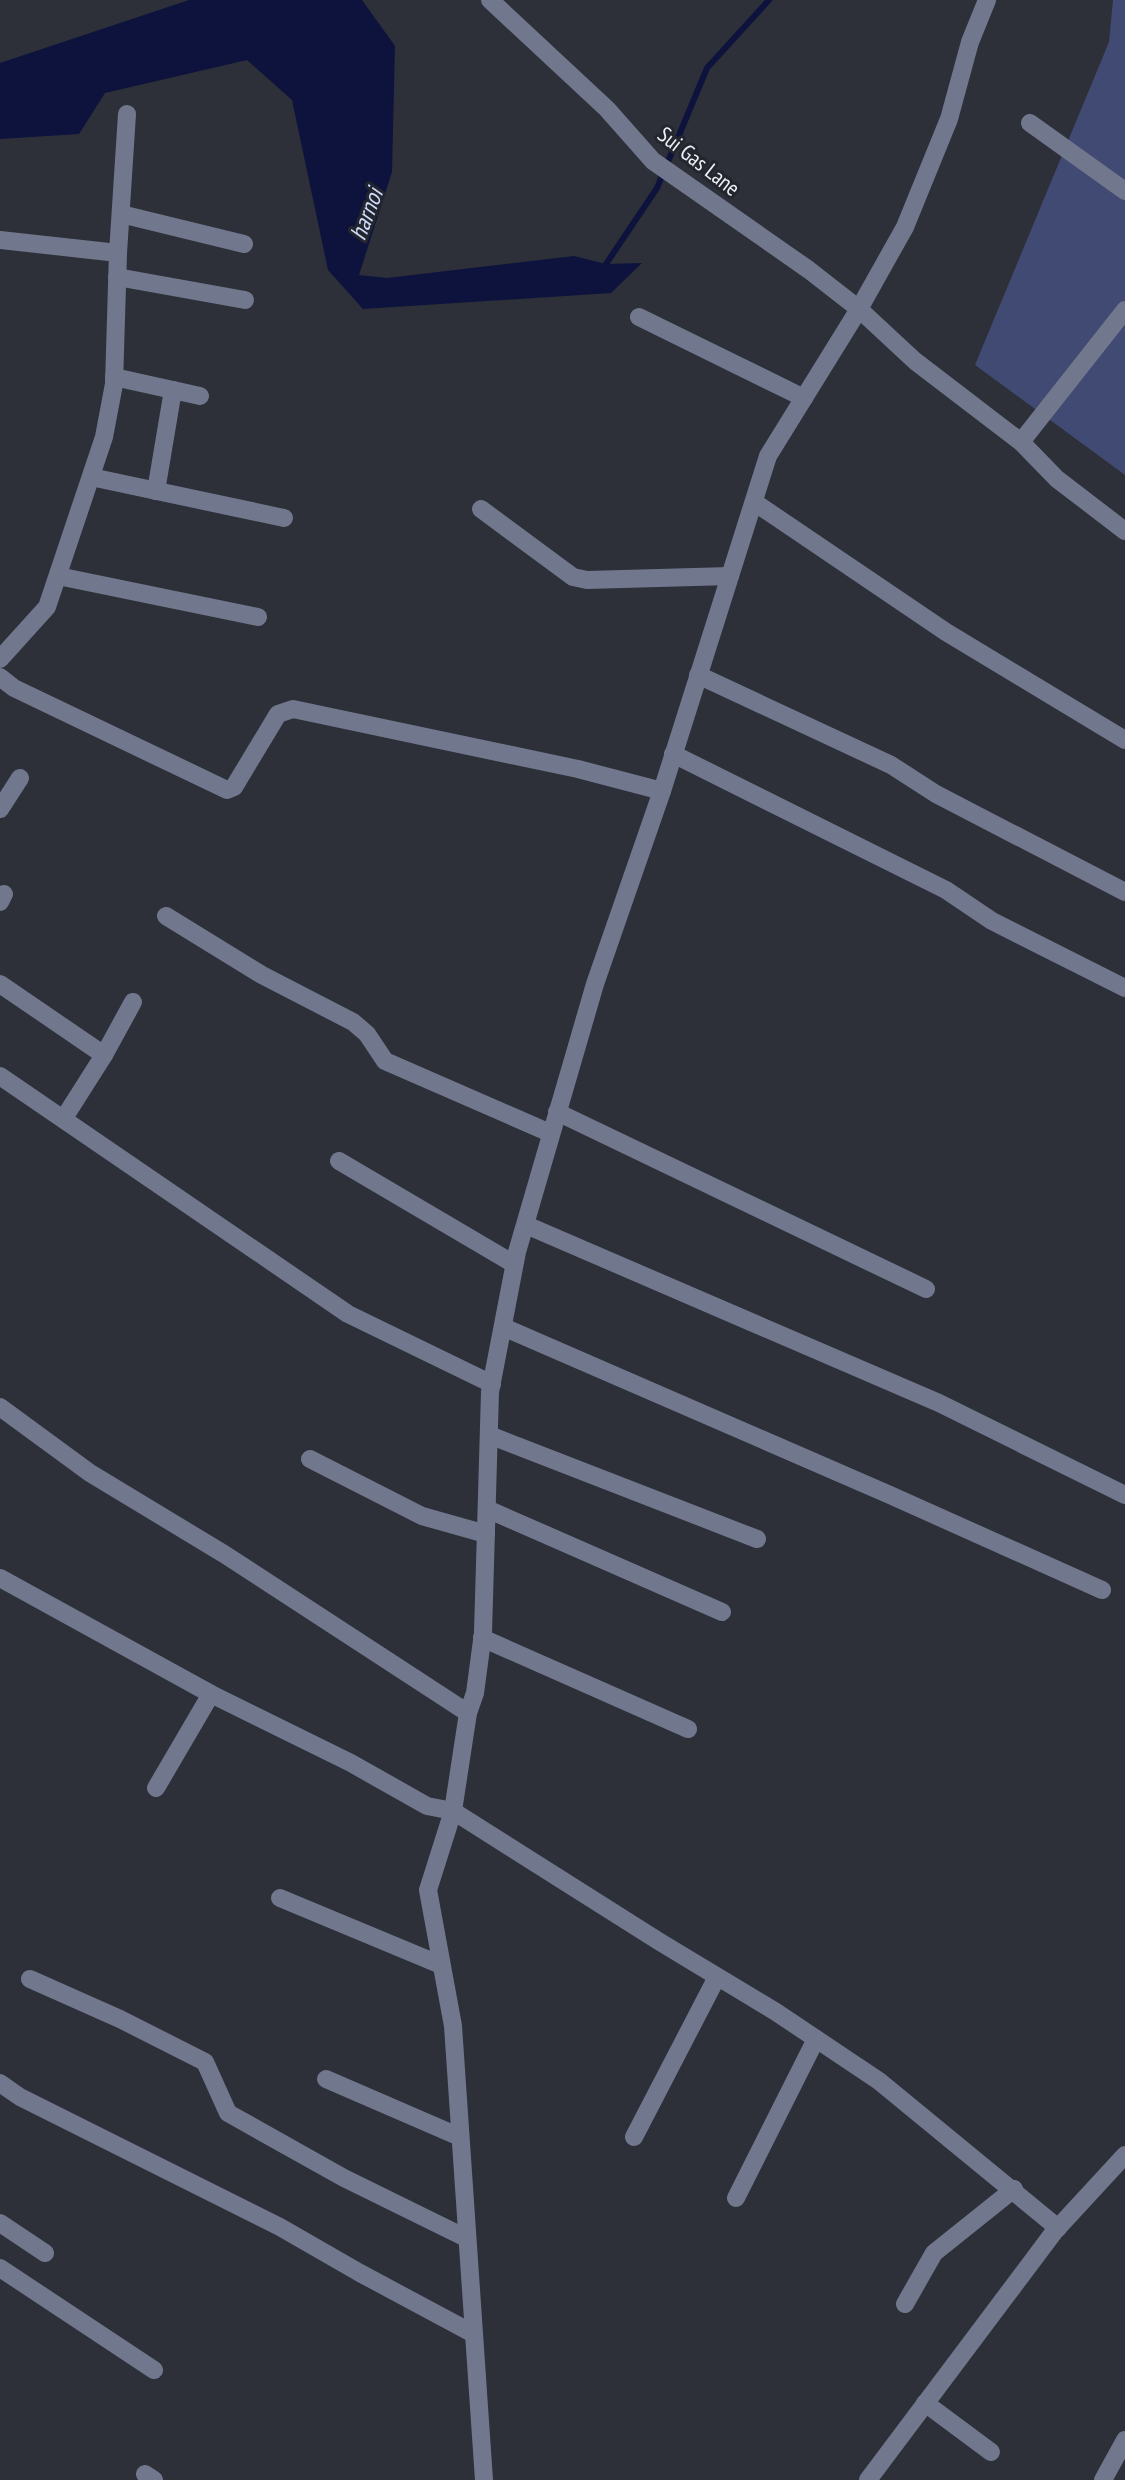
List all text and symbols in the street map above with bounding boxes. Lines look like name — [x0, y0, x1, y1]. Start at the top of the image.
street label: Sui Gas Lane — [652, 120, 746, 202]
water label: harnoi — [342, 181, 391, 244]

